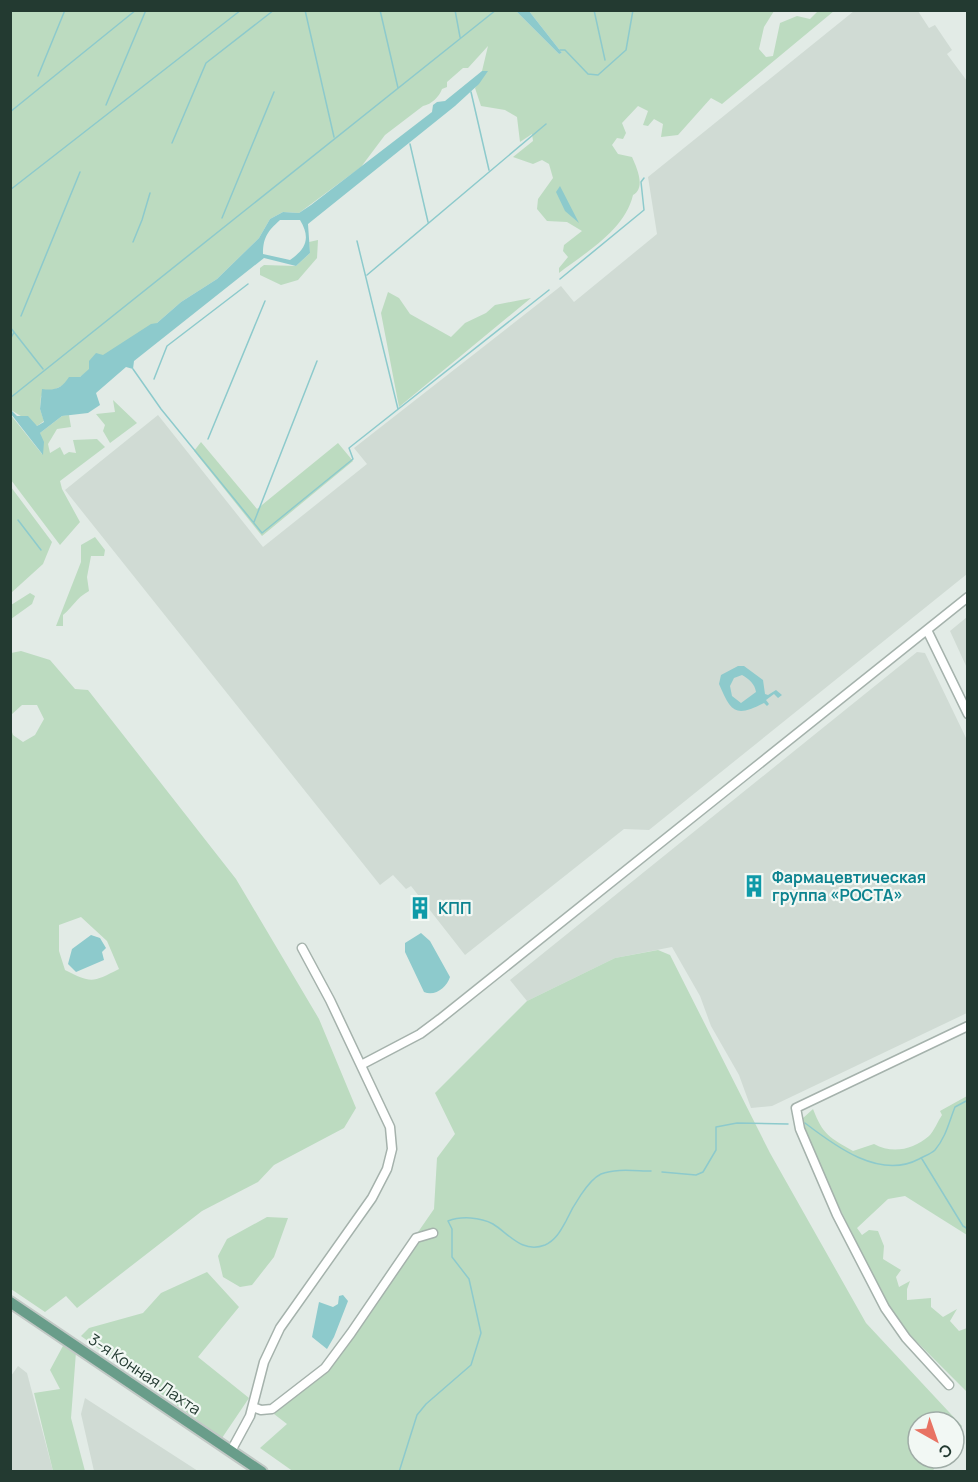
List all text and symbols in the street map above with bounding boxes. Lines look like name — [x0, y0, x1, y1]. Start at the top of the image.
place label: Фармацевтическая группа «РОСТА» — [772, 866, 926, 906]
building icon: Фармацевтическая группа «РОСТА» — [741, 873, 767, 899]
building icon: КПП — [407, 895, 433, 921]
place label: КПП — [438, 897, 472, 919]
street label: 3-я Конная Лахта — [85, 1328, 205, 1420]
north arrow — [906, 1410, 966, 1470]
text: С — [934, 1439, 957, 1464]

